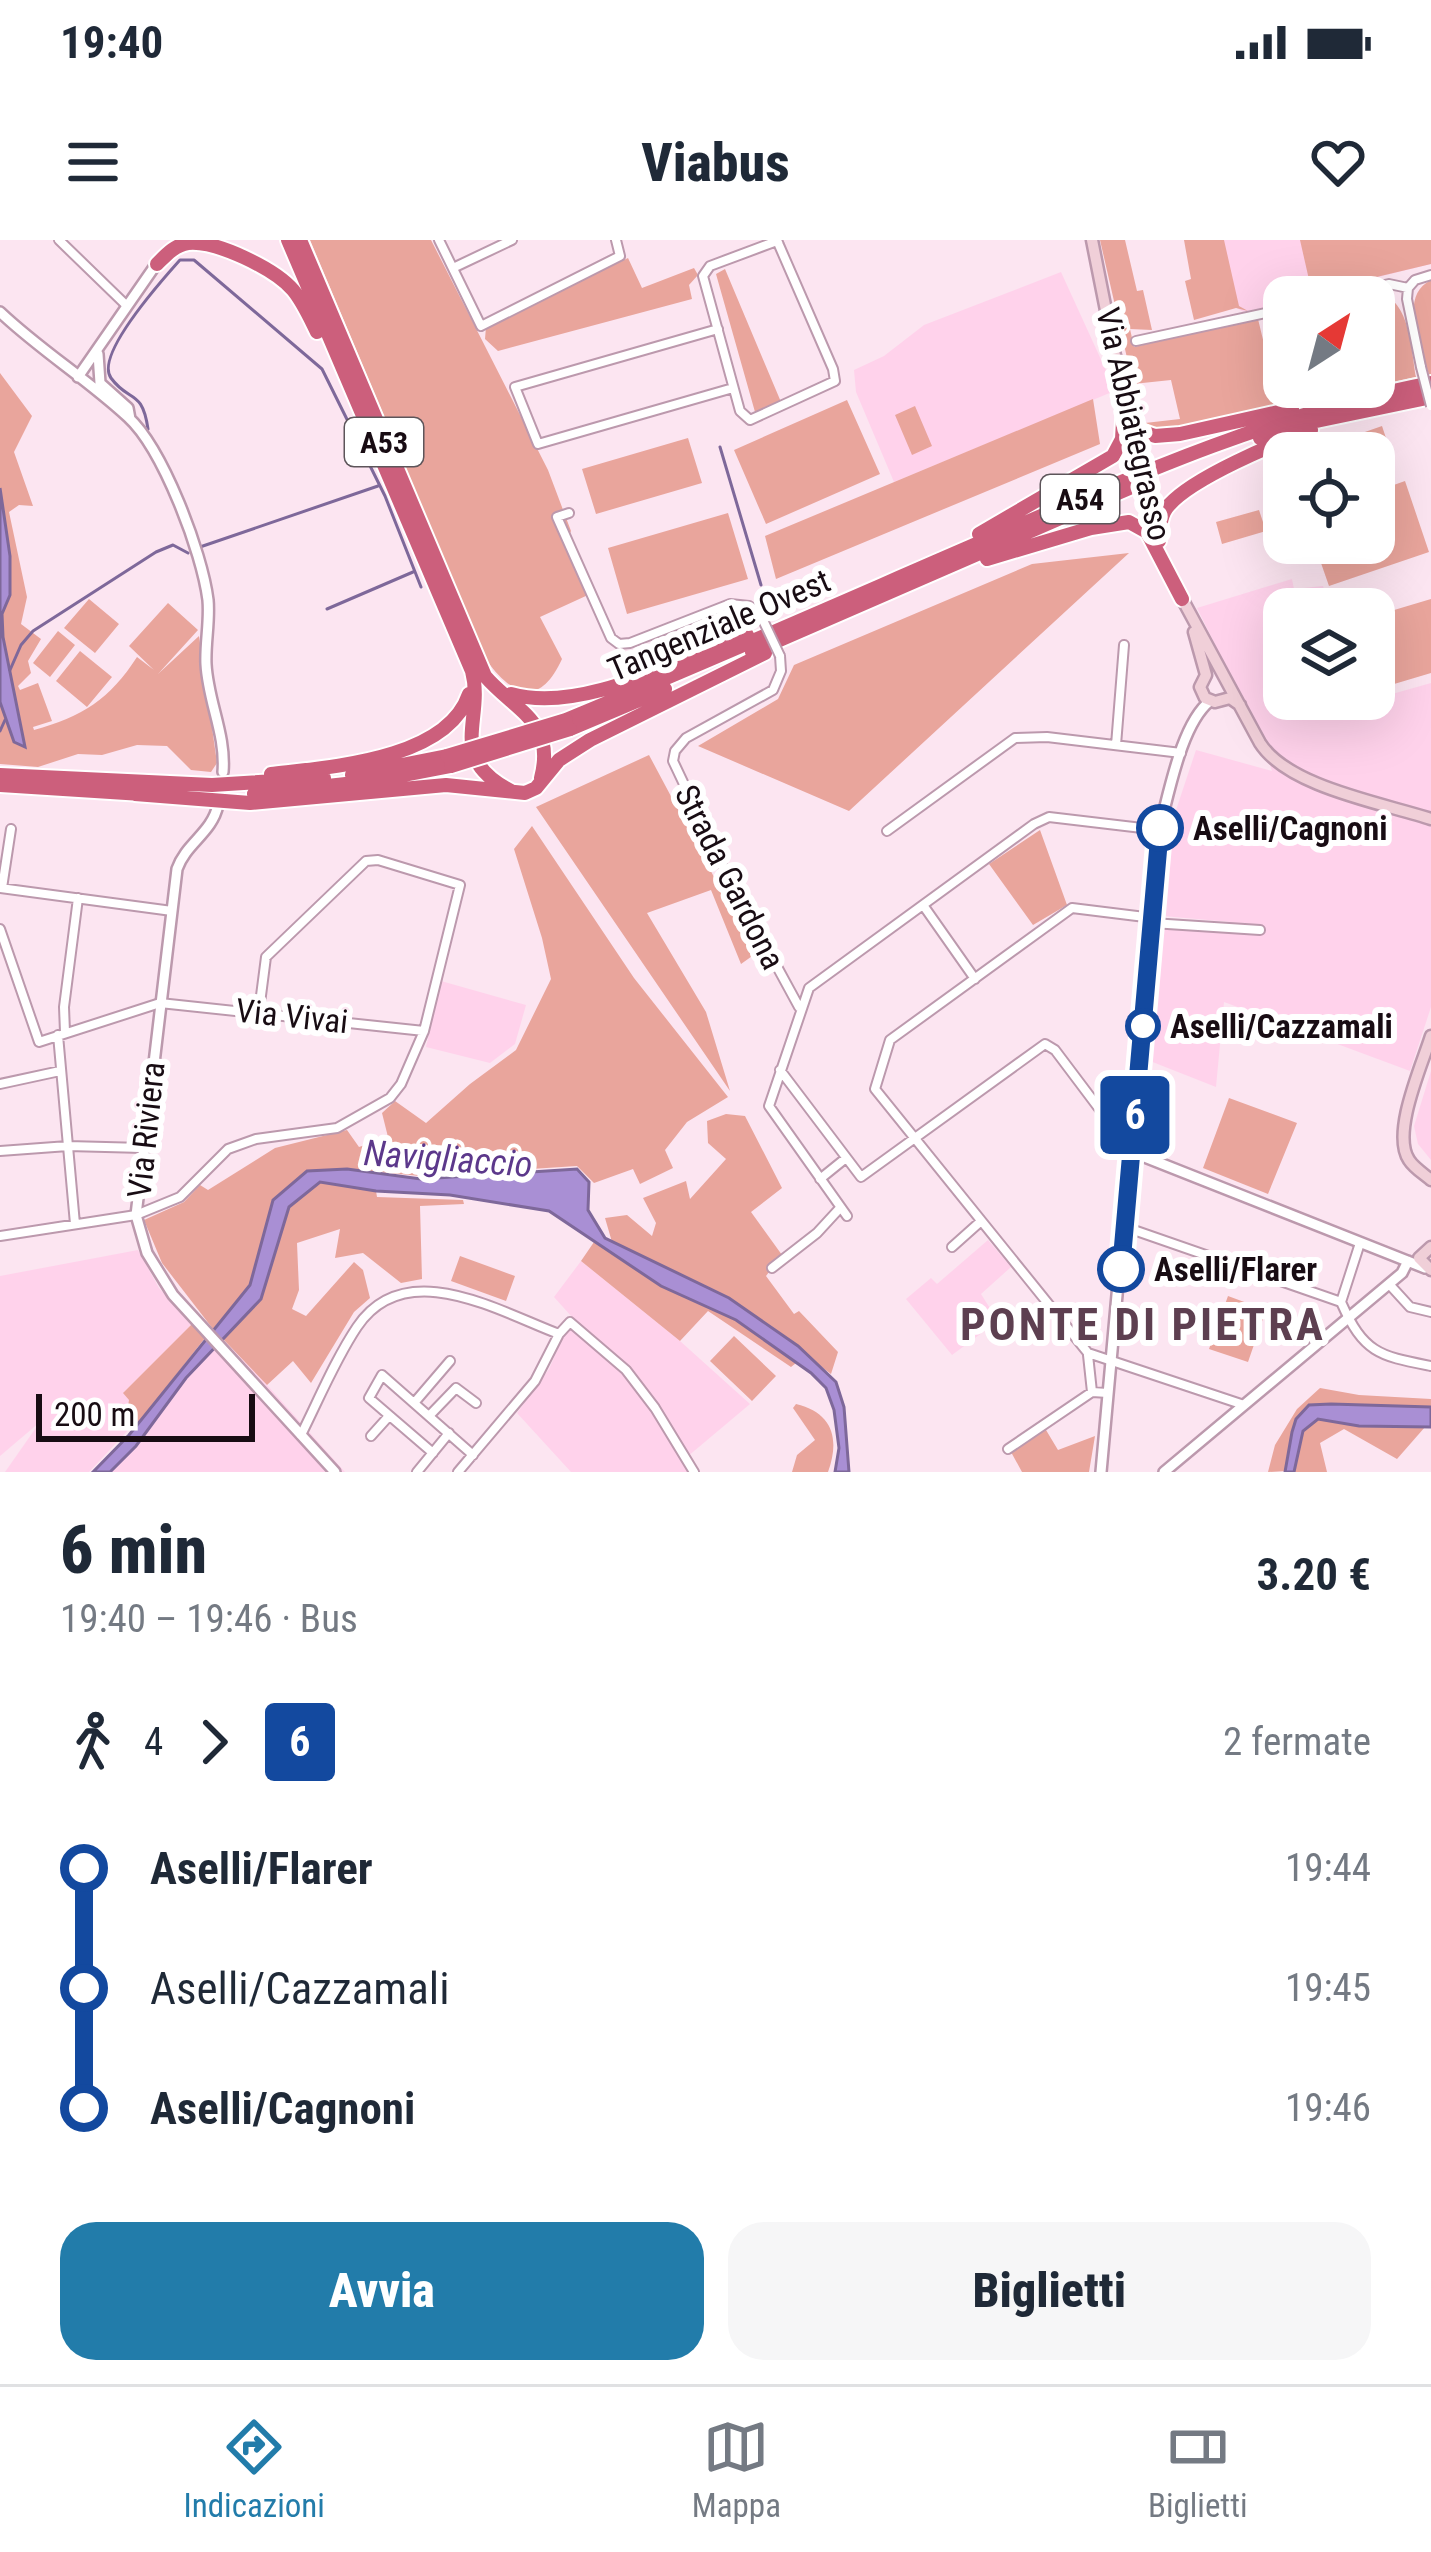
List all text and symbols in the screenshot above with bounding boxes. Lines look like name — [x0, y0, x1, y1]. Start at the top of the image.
text: 19:40 — [60, 16, 163, 69]
icon: menu — [60, 129, 126, 195]
icon: heart — [1305, 129, 1371, 195]
text: Viabus — [641, 131, 790, 194]
north arrow — [1263, 276, 1395, 408]
map controls — [1263, 276, 1395, 720]
street label: Via Abbiategrasso — [1088, 304, 1180, 544]
road number: A53 — [345, 418, 423, 466]
button: locate — [1263, 432, 1395, 564]
road number: A54 — [1041, 475, 1119, 523]
street label: Tangenziale Ovest — [602, 561, 836, 689]
button: layers — [1263, 588, 1395, 720]
street label: Strada Gardona — [667, 778, 793, 976]
marker: Aselli/Cagnoni — [1138, 806, 1182, 850]
place label: Aselli/Cagnoni — [1193, 809, 1388, 848]
street label: Via Vivai — [234, 991, 350, 1041]
place label: Aselli/Cazzamali — [1170, 1007, 1393, 1046]
marker: Aselli/Cazzamali — [1127, 1010, 1159, 1042]
street label: Via Riviera — [119, 1060, 173, 1200]
line badge: 6 — [1096, 1076, 1174, 1154]
text: 6 — [1124, 1090, 1146, 1139]
water label: Navigliaccio — [362, 1132, 534, 1186]
marker: Aselli/Flarer — [1099, 1247, 1143, 1291]
place label: Aselli/Flarer — [1154, 1250, 1317, 1289]
district label: PONTE DI PIETRA — [960, 1298, 1326, 1351]
scale bar — [36, 1388, 255, 1441]
text: 200 m — [54, 1395, 135, 1434]
text: 6 min — [60, 1512, 207, 1589]
text: 3.20 € — [1257, 1548, 1371, 1601]
text: 19:40 – 19:46 · Bus — [60, 1596, 358, 1642]
icon: walk — [60, 1709, 126, 1775]
icon: forward — [181, 1709, 247, 1775]
text: 6 — [289, 1717, 311, 1766]
text: 4 — [144, 1719, 163, 1765]
text: 2 fermate — [1223, 1719, 1371, 1765]
text: Aselli/Flarer — [150, 1842, 373, 1895]
text: 19:44 — [1285, 1845, 1371, 1891]
text: Aselli/Cazzamali — [150, 1962, 449, 2015]
text: 19:45 — [1285, 1965, 1371, 2011]
text: Aselli/Cagnoni — [150, 2082, 415, 2135]
text: 19:46 — [1285, 2085, 1371, 2131]
button: Avvia — [60, 2222, 704, 2360]
button: Biglietti — [728, 2222, 1371, 2360]
tab: Indicazioni — [183, 2414, 325, 2525]
tab: Mappa — [692, 2414, 781, 2525]
tab: Biglietti — [1148, 2414, 1247, 2525]

